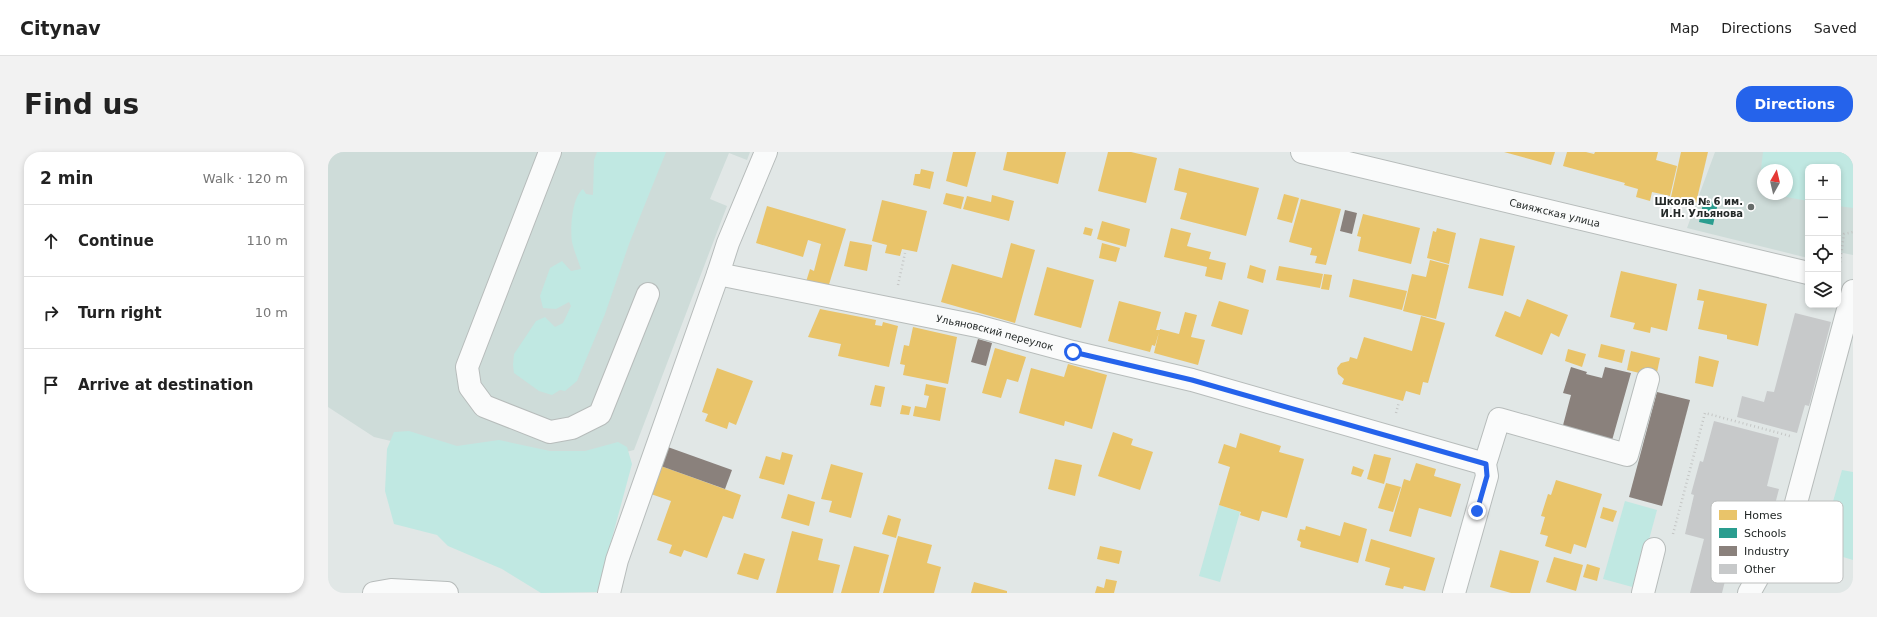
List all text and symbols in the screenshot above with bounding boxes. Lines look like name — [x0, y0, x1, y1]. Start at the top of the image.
text: Citynav — [20, 17, 101, 39]
text: Map — [1670, 20, 1699, 36]
text: Directions — [1721, 20, 1792, 36]
text: Saved — [1814, 20, 1857, 36]
button: Directions — [1736, 86, 1853, 122]
text: Find us — [24, 88, 139, 121]
north arrow — [1757, 164, 1793, 200]
map controls — [1805, 164, 1841, 308]
button: + — [1805, 164, 1841, 200]
text: 2 min — [40, 168, 93, 188]
text: Walk · 120 m — [203, 171, 288, 186]
street label: Свияжская улица — [1508, 196, 1601, 229]
place label: Школа № 6 им. И.Н. Ульянова — [1655, 196, 1743, 219]
button: − — [1805, 200, 1841, 236]
marker: Школа № 6 им. И.Н. Ульянова — [1746, 202, 1756, 212]
icon: ahead — [40, 230, 62, 252]
text: Continue — [78, 232, 154, 250]
text: 110 m — [246, 233, 288, 248]
button: locate — [1805, 236, 1841, 272]
button: layers — [1805, 272, 1841, 308]
icon: right — [40, 302, 62, 324]
text: Turn right — [78, 304, 162, 322]
text: 10 m — [255, 305, 288, 320]
street label: Ульяновский переулок — [935, 312, 1055, 352]
route start — [1064, 343, 1082, 361]
icon: arrive — [40, 374, 62, 396]
text: Arrive at destination — [78, 376, 253, 394]
legend — [1711, 501, 1843, 583]
route end — [1468, 502, 1486, 520]
text: Homes — [1744, 509, 1782, 522]
text: Schools — [1744, 527, 1787, 540]
text: Industry — [1744, 545, 1790, 558]
text: Other — [1744, 563, 1776, 576]

